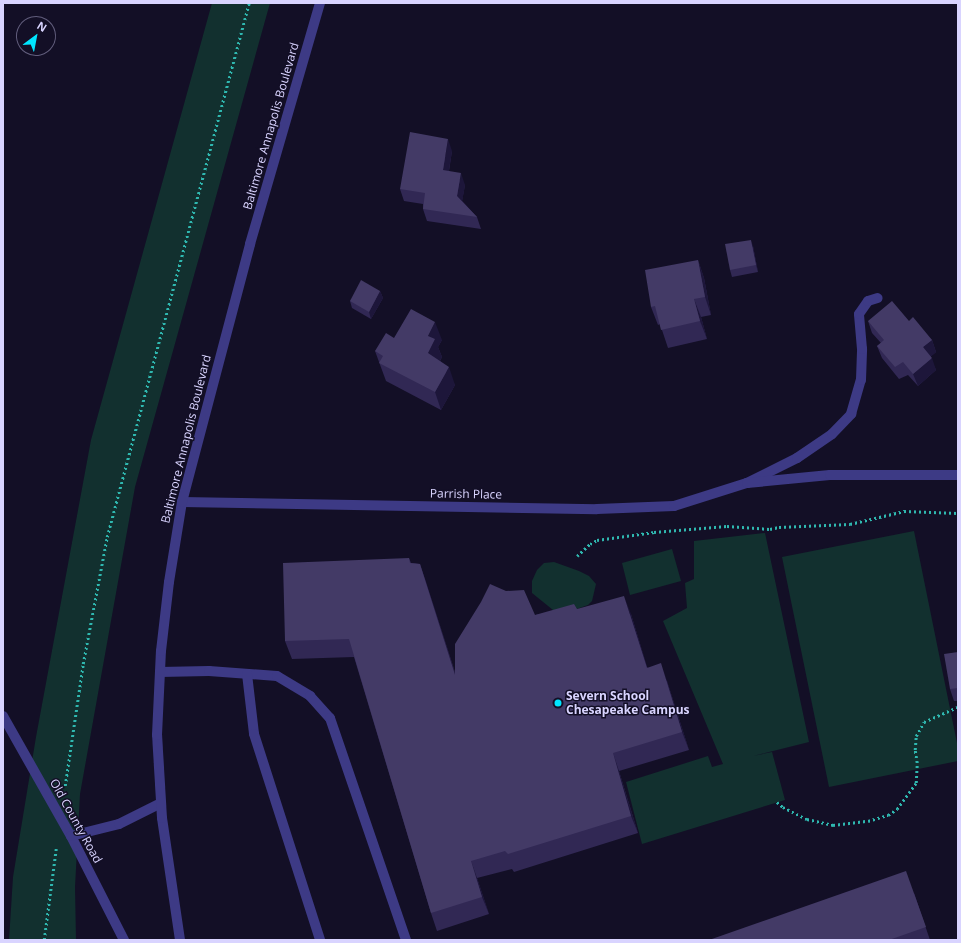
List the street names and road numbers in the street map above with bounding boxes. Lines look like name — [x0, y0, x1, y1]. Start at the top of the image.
street label: Baltimore Annapolis Boulevard — [240, 41, 302, 211]
street label: Baltimore Annapolis Boulevard — [158, 353, 214, 525]
street label: Parrish Place — [430, 486, 502, 502]
street label: Old County Road — [47, 776, 105, 866]

